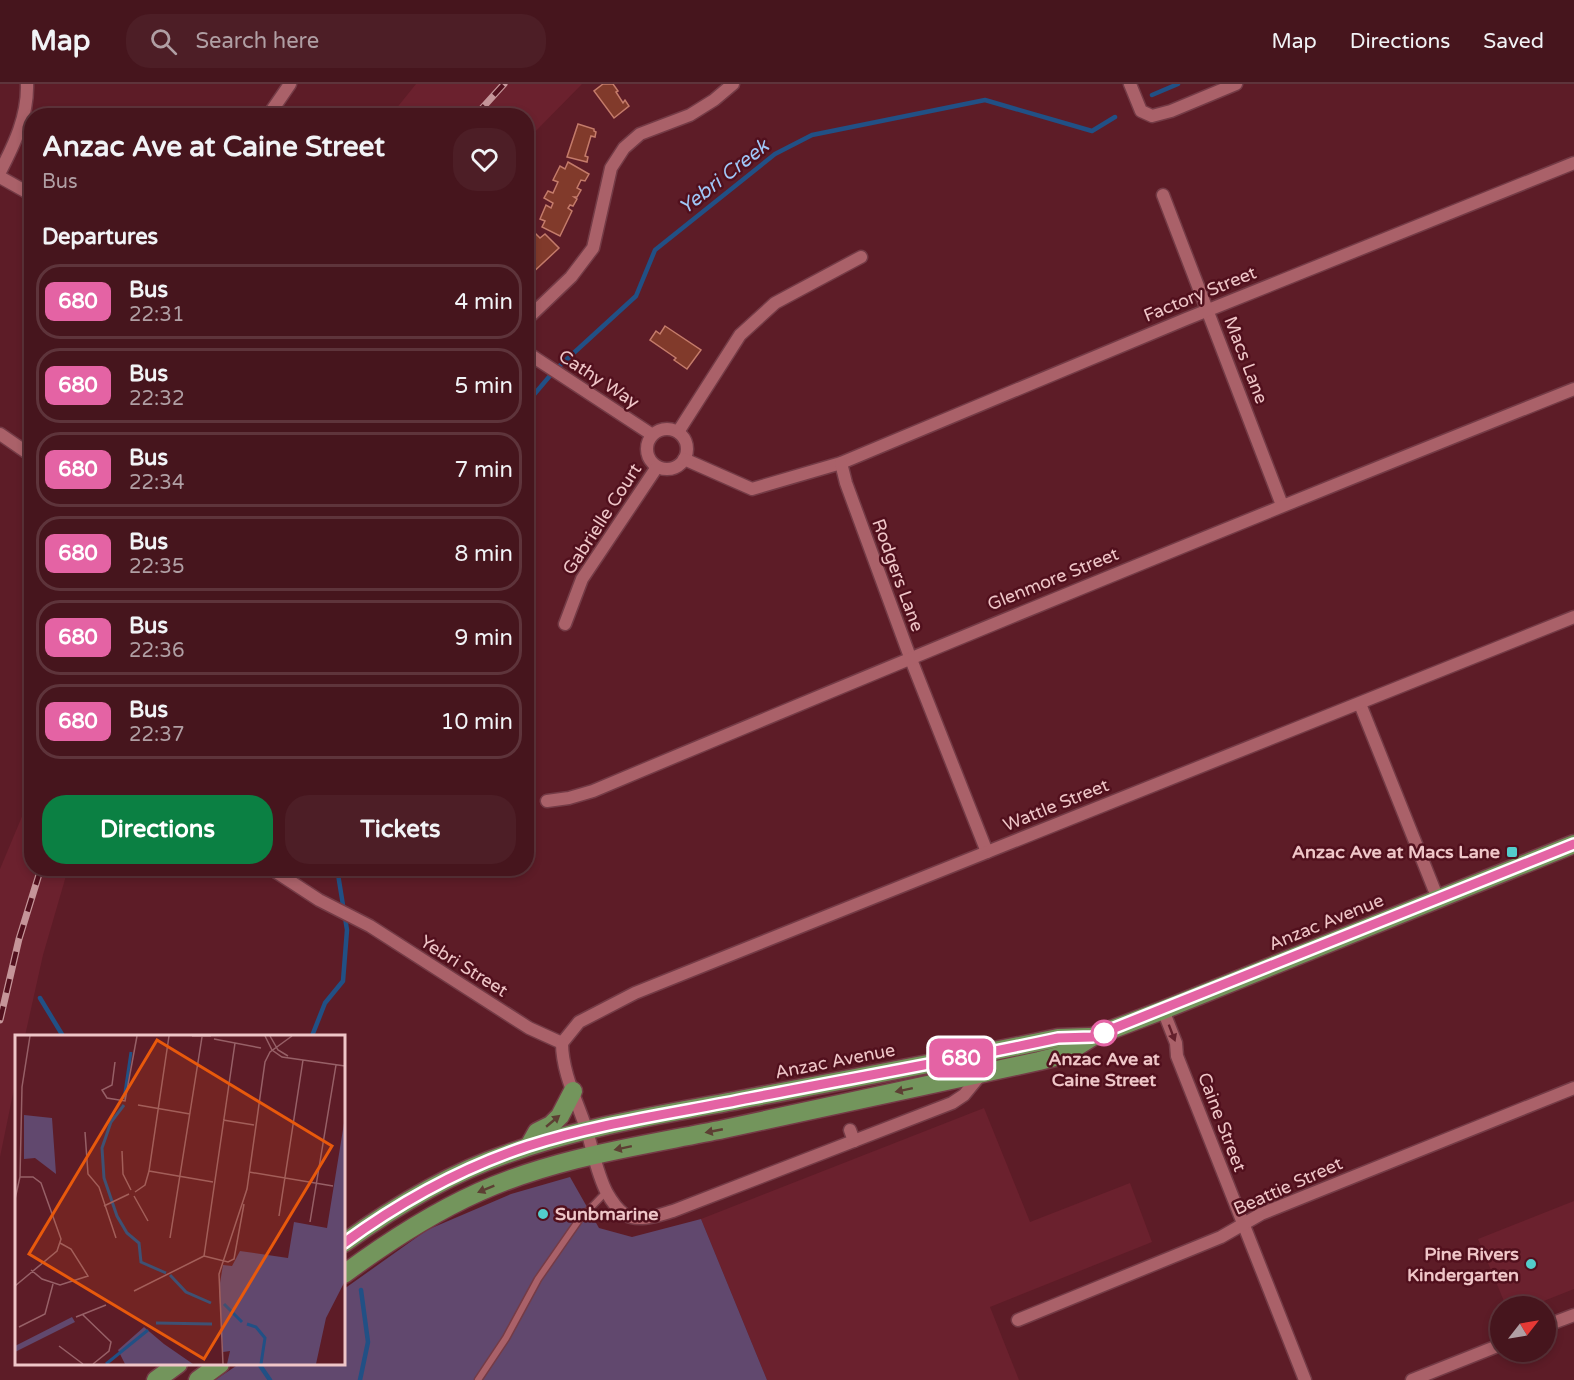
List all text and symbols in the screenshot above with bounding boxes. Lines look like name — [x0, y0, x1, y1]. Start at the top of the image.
search box — [126, 14, 546, 68]
text: Map — [30, 24, 90, 58]
icon: search — [147, 25, 180, 58]
text: Search here — [195, 28, 319, 54]
text: Map — [1271, 29, 1317, 54]
text: Directions — [1350, 29, 1450, 54]
text: Saved — [1483, 29, 1544, 54]
button: heart — [453, 128, 516, 191]
text: Anzac Ave at Caine Street — [42, 130, 385, 164]
water label: Yebri Creek — [674, 133, 775, 220]
text: Bus — [42, 170, 78, 194]
text: Departures — [42, 224, 158, 250]
street label: Factory Street — [1140, 261, 1260, 327]
text: Bus — [129, 277, 168, 303]
text: 680 — [58, 289, 98, 314]
text: 4 min — [454, 289, 513, 315]
text: 22:31 — [129, 303, 184, 327]
street label: Macs Lane — [1219, 313, 1273, 407]
street label: Cathy Way — [555, 345, 644, 413]
text: Bus — [129, 361, 168, 387]
text: 680 — [58, 373, 98, 398]
text: 5 min — [454, 373, 513, 399]
text: 22:32 — [129, 387, 184, 411]
text: Bus — [129, 445, 168, 471]
text: 680 — [58, 457, 98, 482]
text: 7 min — [454, 457, 513, 483]
street label: Gabrielle Court — [558, 459, 646, 579]
text: 22:34 — [129, 471, 184, 495]
street label: Rodgers Lane — [867, 516, 929, 634]
text: Bus — [129, 529, 168, 555]
text: 680 — [58, 541, 98, 566]
text: 8 min — [454, 541, 513, 567]
street label: Glenmore Street — [984, 543, 1122, 615]
text: 22:35 — [129, 555, 184, 579]
text: Bus — [129, 613, 168, 639]
text: 680 — [58, 625, 98, 650]
text: 9 min — [454, 625, 513, 651]
text: 22:36 — [129, 639, 184, 663]
text: Bus — [129, 697, 168, 723]
text: 680 — [58, 709, 98, 734]
text: 10 min — [441, 709, 513, 735]
text: 22:37 — [129, 723, 184, 747]
street label: Wattle Street — [1000, 774, 1112, 836]
button: Directions — [42, 795, 273, 864]
button: Tickets — [285, 795, 516, 864]
place label: Anzac Ave at Macs Lane — [1292, 841, 1500, 863]
marker: Anzac Ave at Macs Lane — [1505, 845, 1519, 859]
street label: Anzac Avenue — [1265, 889, 1387, 955]
street label: Yebri Street — [416, 930, 512, 1002]
marker: Anzac Ave at Caine Street — [1091, 1020, 1117, 1046]
one-way arrow — [1168, 1024, 1177, 1042]
inset map — [15, 1035, 345, 1365]
line badge: 680 — [926, 1038, 996, 1078]
street label: Anzac Avenue — [773, 1039, 897, 1083]
text: 680 — [941, 1046, 981, 1071]
place label: Anzac Ave at Caine Street — [1048, 1048, 1160, 1091]
street label: Caine Street — [1193, 1069, 1251, 1175]
one-way arrow — [895, 1085, 914, 1095]
one-way arrow — [545, 1115, 560, 1128]
one-way arrow — [704, 1127, 723, 1136]
one-way arrow — [614, 1144, 633, 1153]
street label: Beattie Street — [1230, 1152, 1346, 1220]
one-way arrow — [477, 1184, 495, 1194]
place label: Sunbmarine — [555, 1203, 658, 1225]
marker: Sunbmarine — [536, 1207, 550, 1221]
place label: Pine Rivers Kindergarten — [1407, 1243, 1519, 1286]
marker: Pine Rivers Kindergarten — [1524, 1257, 1538, 1271]
north arrow — [1490, 1296, 1556, 1362]
map controls — [1490, 1296, 1556, 1362]

